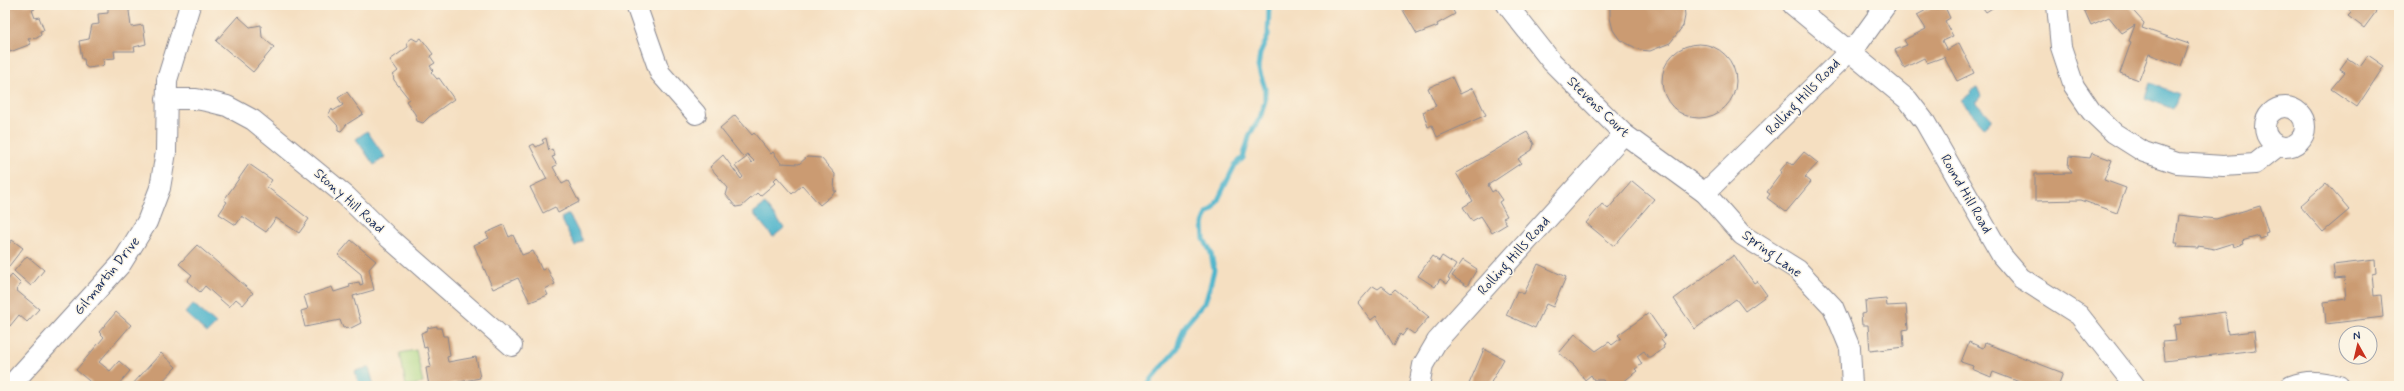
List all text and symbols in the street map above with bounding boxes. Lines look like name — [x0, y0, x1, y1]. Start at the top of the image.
street label: Rolling Hills Road — [1762, 55, 1846, 141]
street label: Stevens Court — [1563, 73, 1633, 141]
street label: Round Hill Road — [1936, 151, 1996, 237]
street label: Stony Hill Road — [310, 165, 388, 237]
street label: Rolling Hills Road — [1474, 213, 1556, 300]
street label: Spring Lane — [1737, 226, 1806, 283]
street label: Gilmartin Drive — [70, 233, 144, 319]
north arrow — [2338, 325, 2378, 365]
text: N — [2352, 329, 2361, 344]

